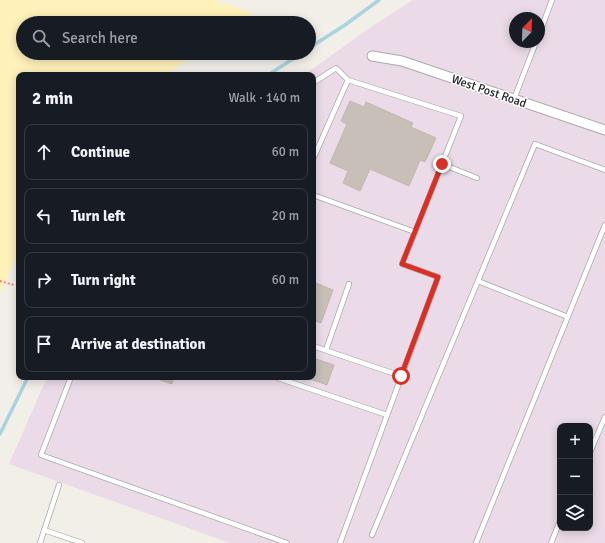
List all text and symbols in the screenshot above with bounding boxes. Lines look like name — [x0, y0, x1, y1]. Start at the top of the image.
north arrow — [509, 12, 545, 48]
search box — [16, 16, 316, 60]
icon: search — [30, 27, 52, 49]
text: Search here — [62, 29, 138, 47]
street label: West Post Road — [449, 72, 528, 111]
text: 2 min — [32, 88, 73, 109]
text: Walk · 140 m — [229, 90, 300, 106]
icon: ahead — [33, 141, 55, 163]
text: Continue — [71, 143, 130, 161]
text: 60 m — [272, 144, 299, 160]
route end — [433, 155, 451, 173]
icon: left — [33, 205, 55, 227]
text: Turn left — [71, 207, 125, 225]
text: 20 m — [272, 208, 299, 224]
icon: right — [33, 269, 55, 291]
text: Turn right — [71, 271, 136, 289]
text: 60 m — [272, 272, 299, 288]
icon: arrive — [33, 333, 55, 355]
text: Arrive at destination — [71, 335, 206, 353]
route start — [392, 367, 410, 385]
map controls — [557, 423, 593, 531]
button: + — [557, 423, 593, 459]
button: − — [557, 459, 593, 495]
button: layers — [557, 495, 593, 531]

